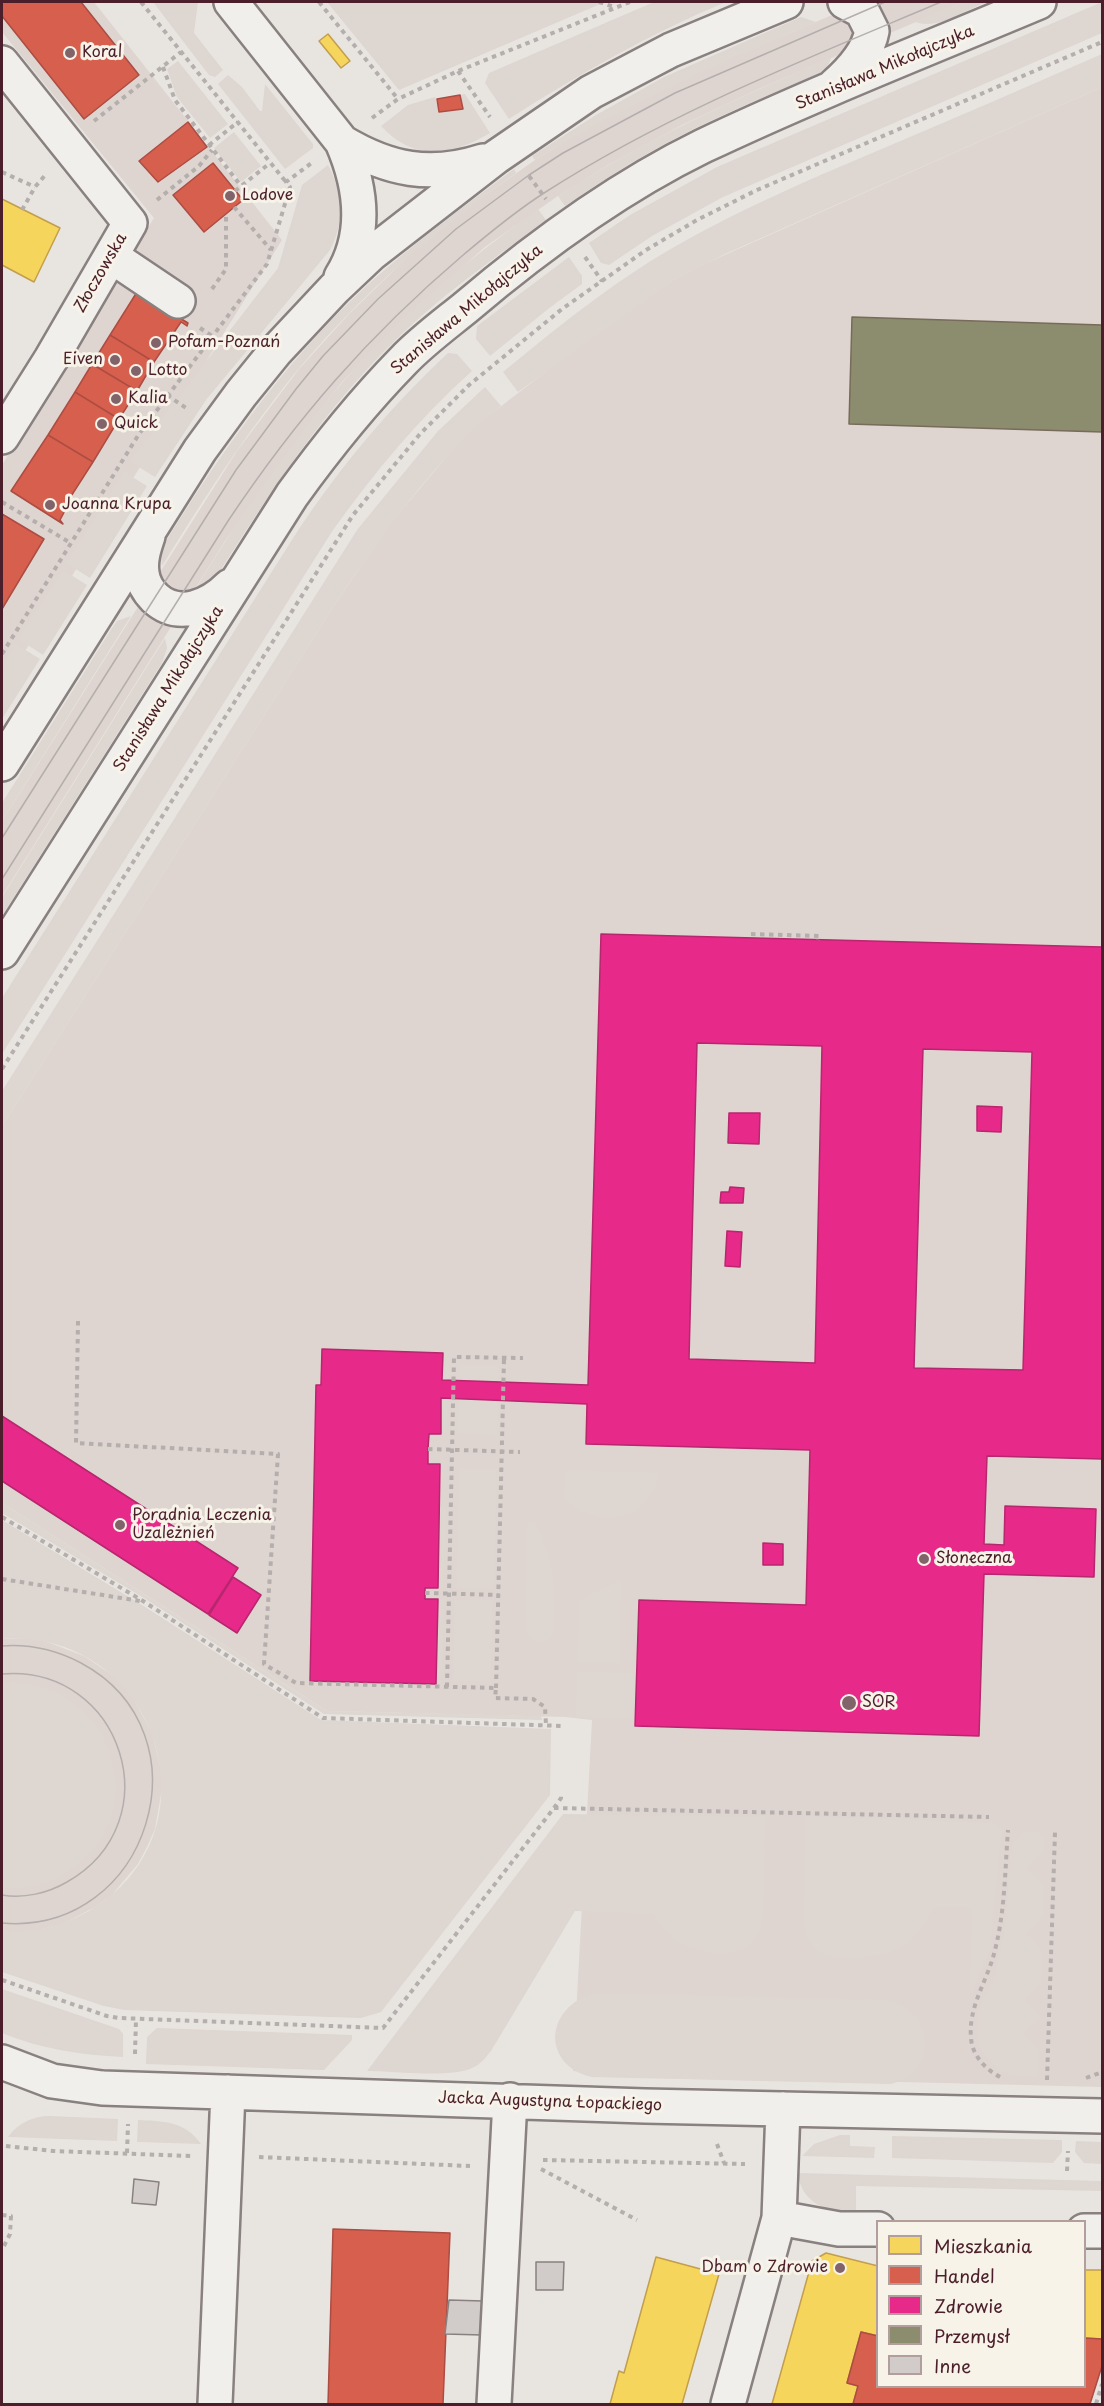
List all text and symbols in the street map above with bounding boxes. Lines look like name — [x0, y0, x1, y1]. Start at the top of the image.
street label: Stanisława Mikołajczyka — [793, 22, 977, 114]
place label: Koral — [82, 43, 122, 63]
marker: Koral — [63, 46, 77, 60]
place label: Lodove — [242, 186, 293, 206]
marker: Lodove — [223, 189, 237, 203]
street label: Złoczowska — [71, 230, 131, 316]
street label: Stanisława Mikołajczyka — [387, 241, 547, 379]
place label: Pofam-Poznań — [168, 333, 280, 353]
marker: Pofam-Poznań — [149, 336, 163, 350]
place label: Eiven — [63, 350, 103, 370]
marker: Eiven — [108, 353, 122, 367]
place label: Lotto — [148, 361, 187, 381]
marker: Lotto — [129, 364, 143, 378]
place label: Kalia — [128, 389, 168, 409]
marker: Kalia — [109, 392, 123, 406]
place label: Quick — [114, 414, 158, 434]
marker: Quick — [95, 417, 109, 431]
place label: Joanna Krupa — [62, 495, 171, 515]
marker: Joanna Krupa — [43, 498, 57, 512]
street label: Stanisława Mikołajczyka — [110, 603, 228, 775]
place label: Poradnia Leczenia Uzależnień — [132, 1506, 272, 1544]
marker: Poradnia Leczenia Uzależnień — [113, 1518, 127, 1532]
place label: Słoneczna — [936, 1549, 1012, 1569]
marker: Słoneczna — [917, 1552, 931, 1566]
place label: SOR — [862, 1693, 896, 1713]
marker: SOR — [840, 1694, 858, 1712]
street label: Jacka Augustyna Łopackiego — [438, 2088, 662, 2116]
legend — [876, 2220, 1086, 2388]
text: Mieszkania — [934, 2232, 1032, 2259]
place label: Dbam o Zdrowie — [702, 2258, 828, 2278]
marker: Dbam o Zdrowie — [833, 2261, 847, 2275]
text: Handel — [934, 2262, 995, 2289]
text: Zdrowie — [934, 2292, 1003, 2319]
text: Przemysł — [934, 2322, 1010, 2349]
text: Inne — [934, 2352, 971, 2379]

